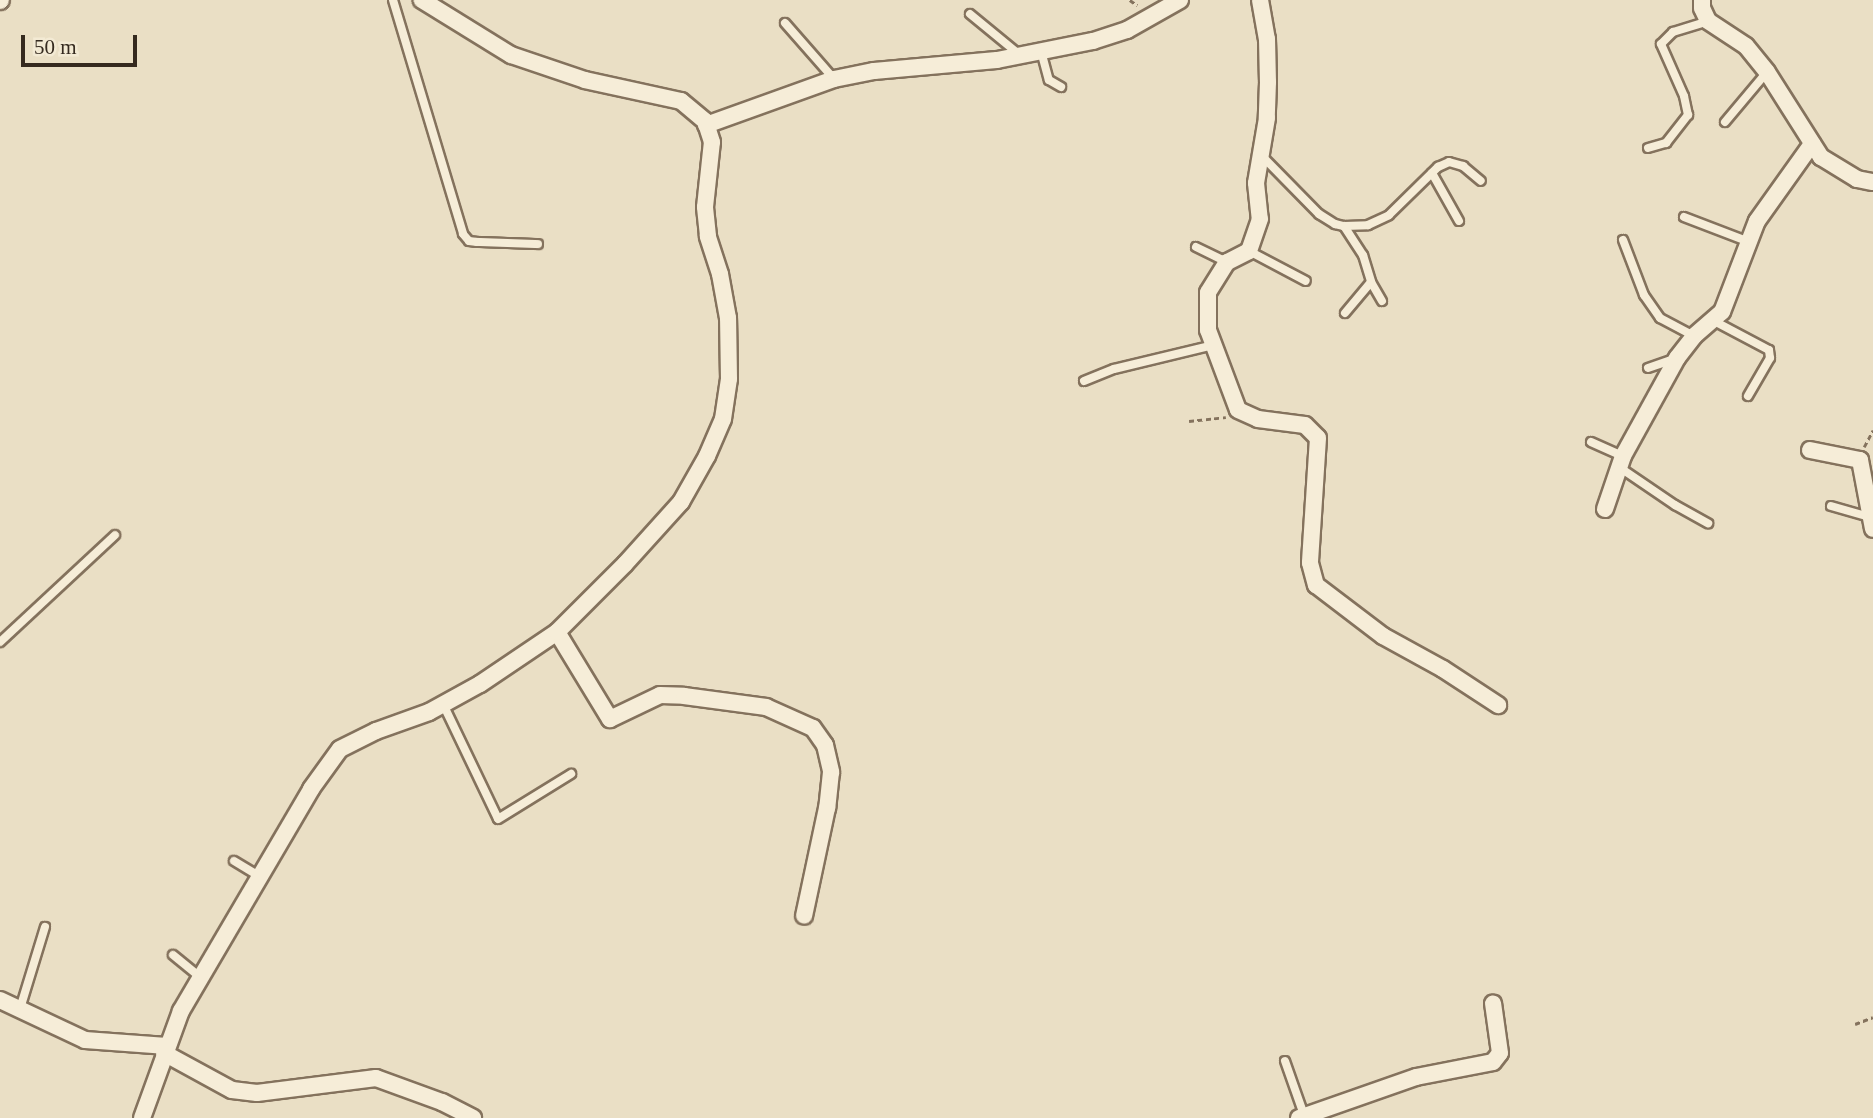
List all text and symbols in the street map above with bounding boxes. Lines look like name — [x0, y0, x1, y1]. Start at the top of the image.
scale bar — [24, 21, 140, 65]
text: 50 m — [34, 35, 77, 59]

